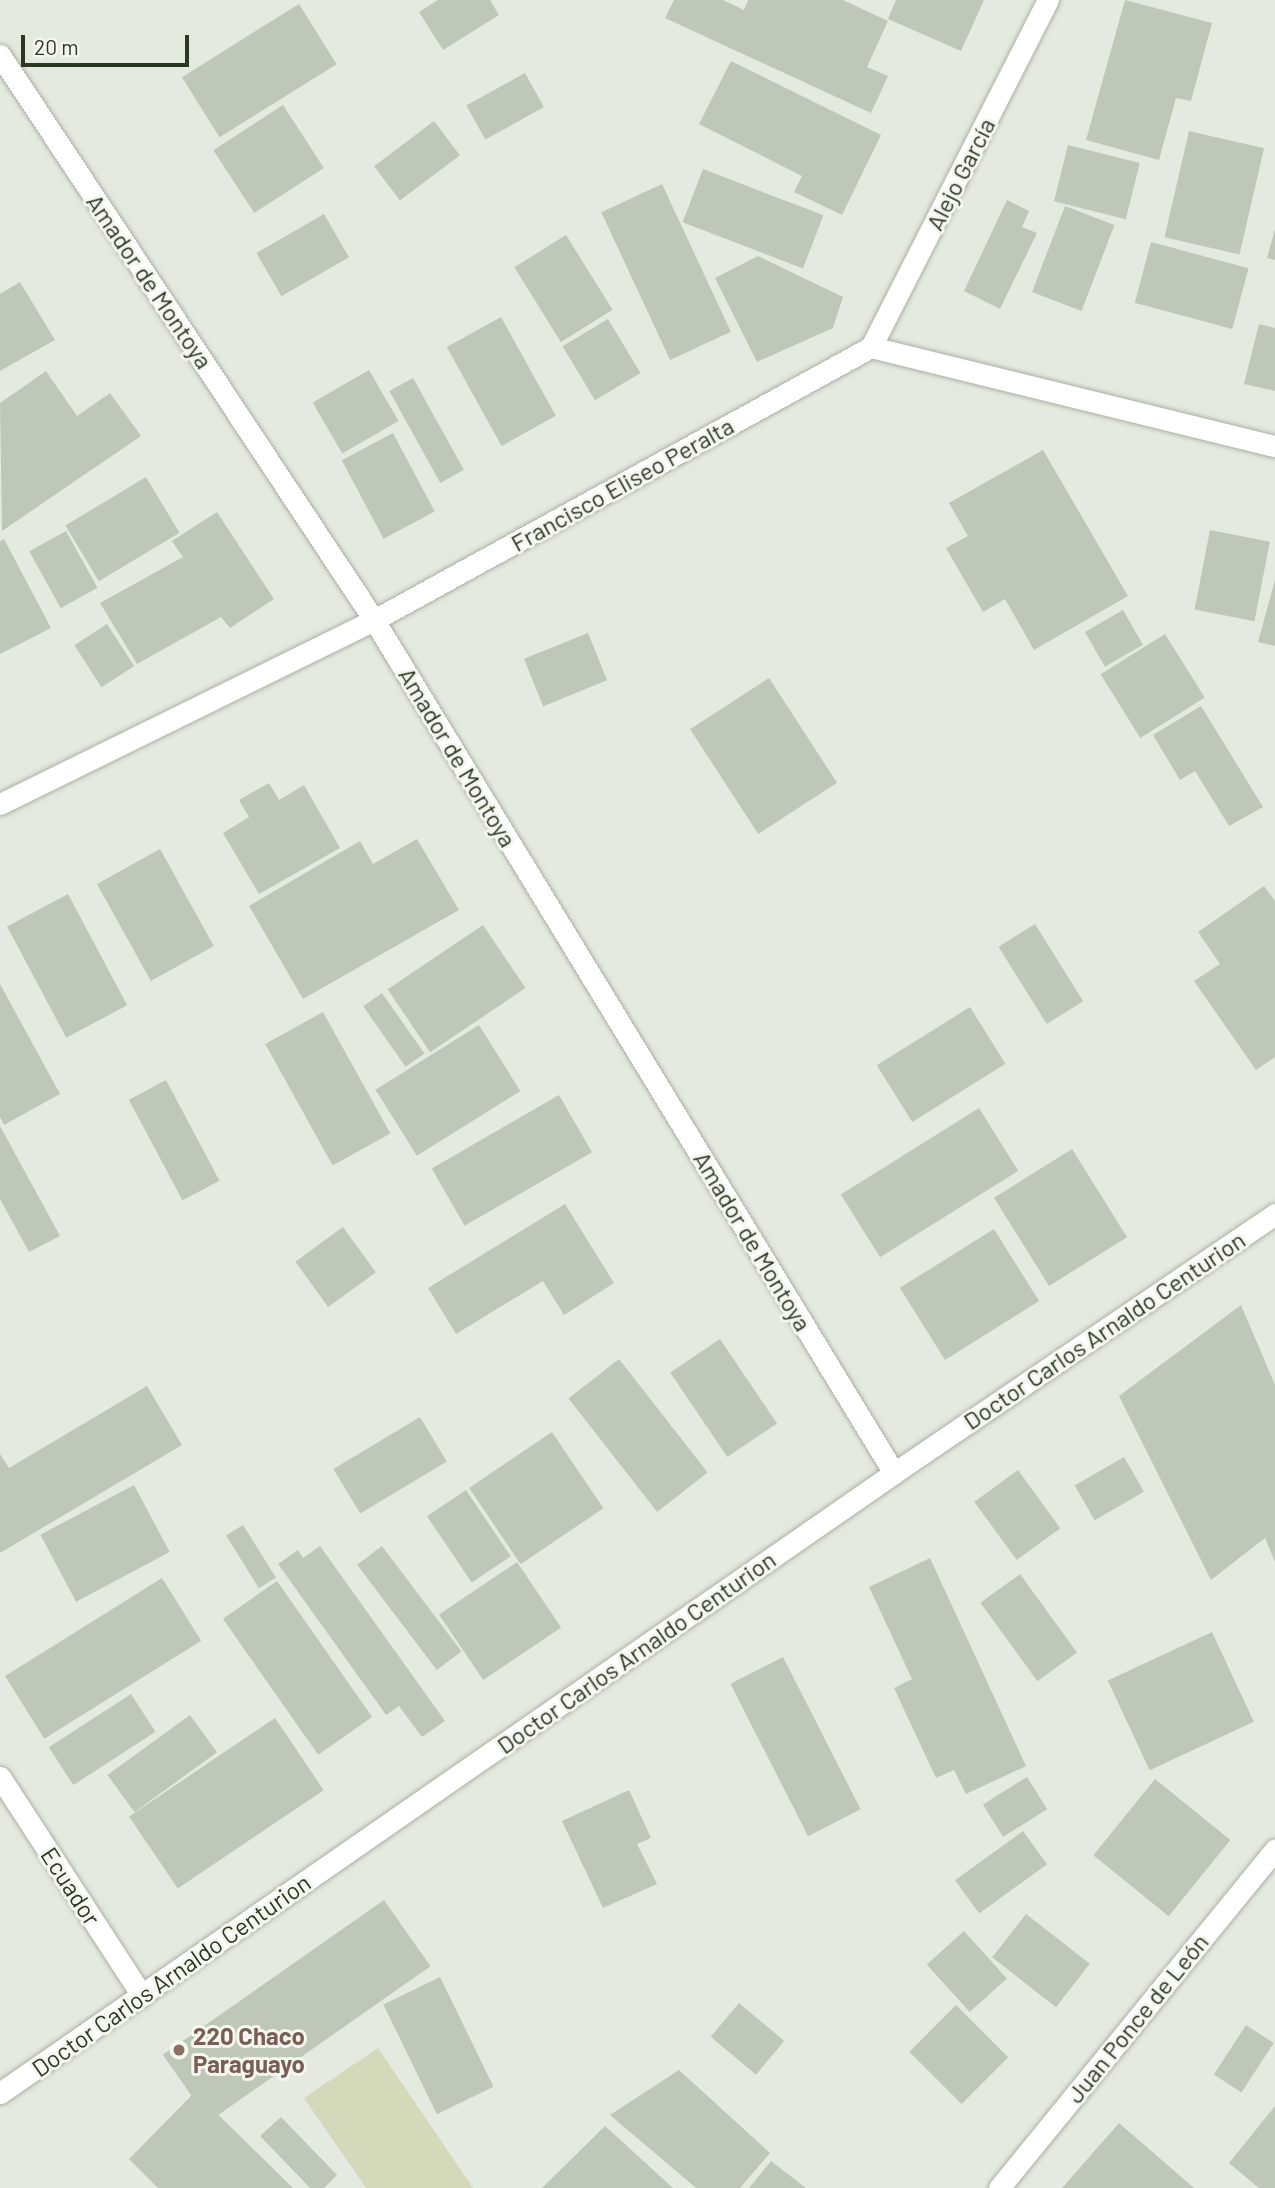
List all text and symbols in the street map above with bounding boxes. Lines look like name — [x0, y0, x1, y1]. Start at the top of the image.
scale bar — [24, 21, 192, 65]
text: 20 m — [34, 34, 79, 59]
street label: Alejo García — [919, 113, 1001, 235]
street label: Amador de Montoya — [81, 188, 219, 374]
street label: Francisco Eliseo Peralta — [506, 411, 738, 557]
street label: Amador de Montoya — [393, 662, 523, 852]
street label: Amador de Montoya — [688, 1146, 818, 1336]
street label: Doctor Carlos Arnaldo Centurion — [958, 1225, 1250, 1435]
street label: Doctor Carlos Arnaldo Centurion — [491, 1545, 781, 1759]
street label: Ecuador — [35, 1842, 107, 1930]
street label: Doctor Carlos Arnaldo Centurion — [26, 1868, 316, 2082]
street label: Juan Ponce de León — [1060, 1928, 1214, 2108]
place label: 220 Chaco Paraguayo — [193, 2022, 305, 2078]
marker: 220 Chaco Paraguayo — [171, 2042, 187, 2058]

